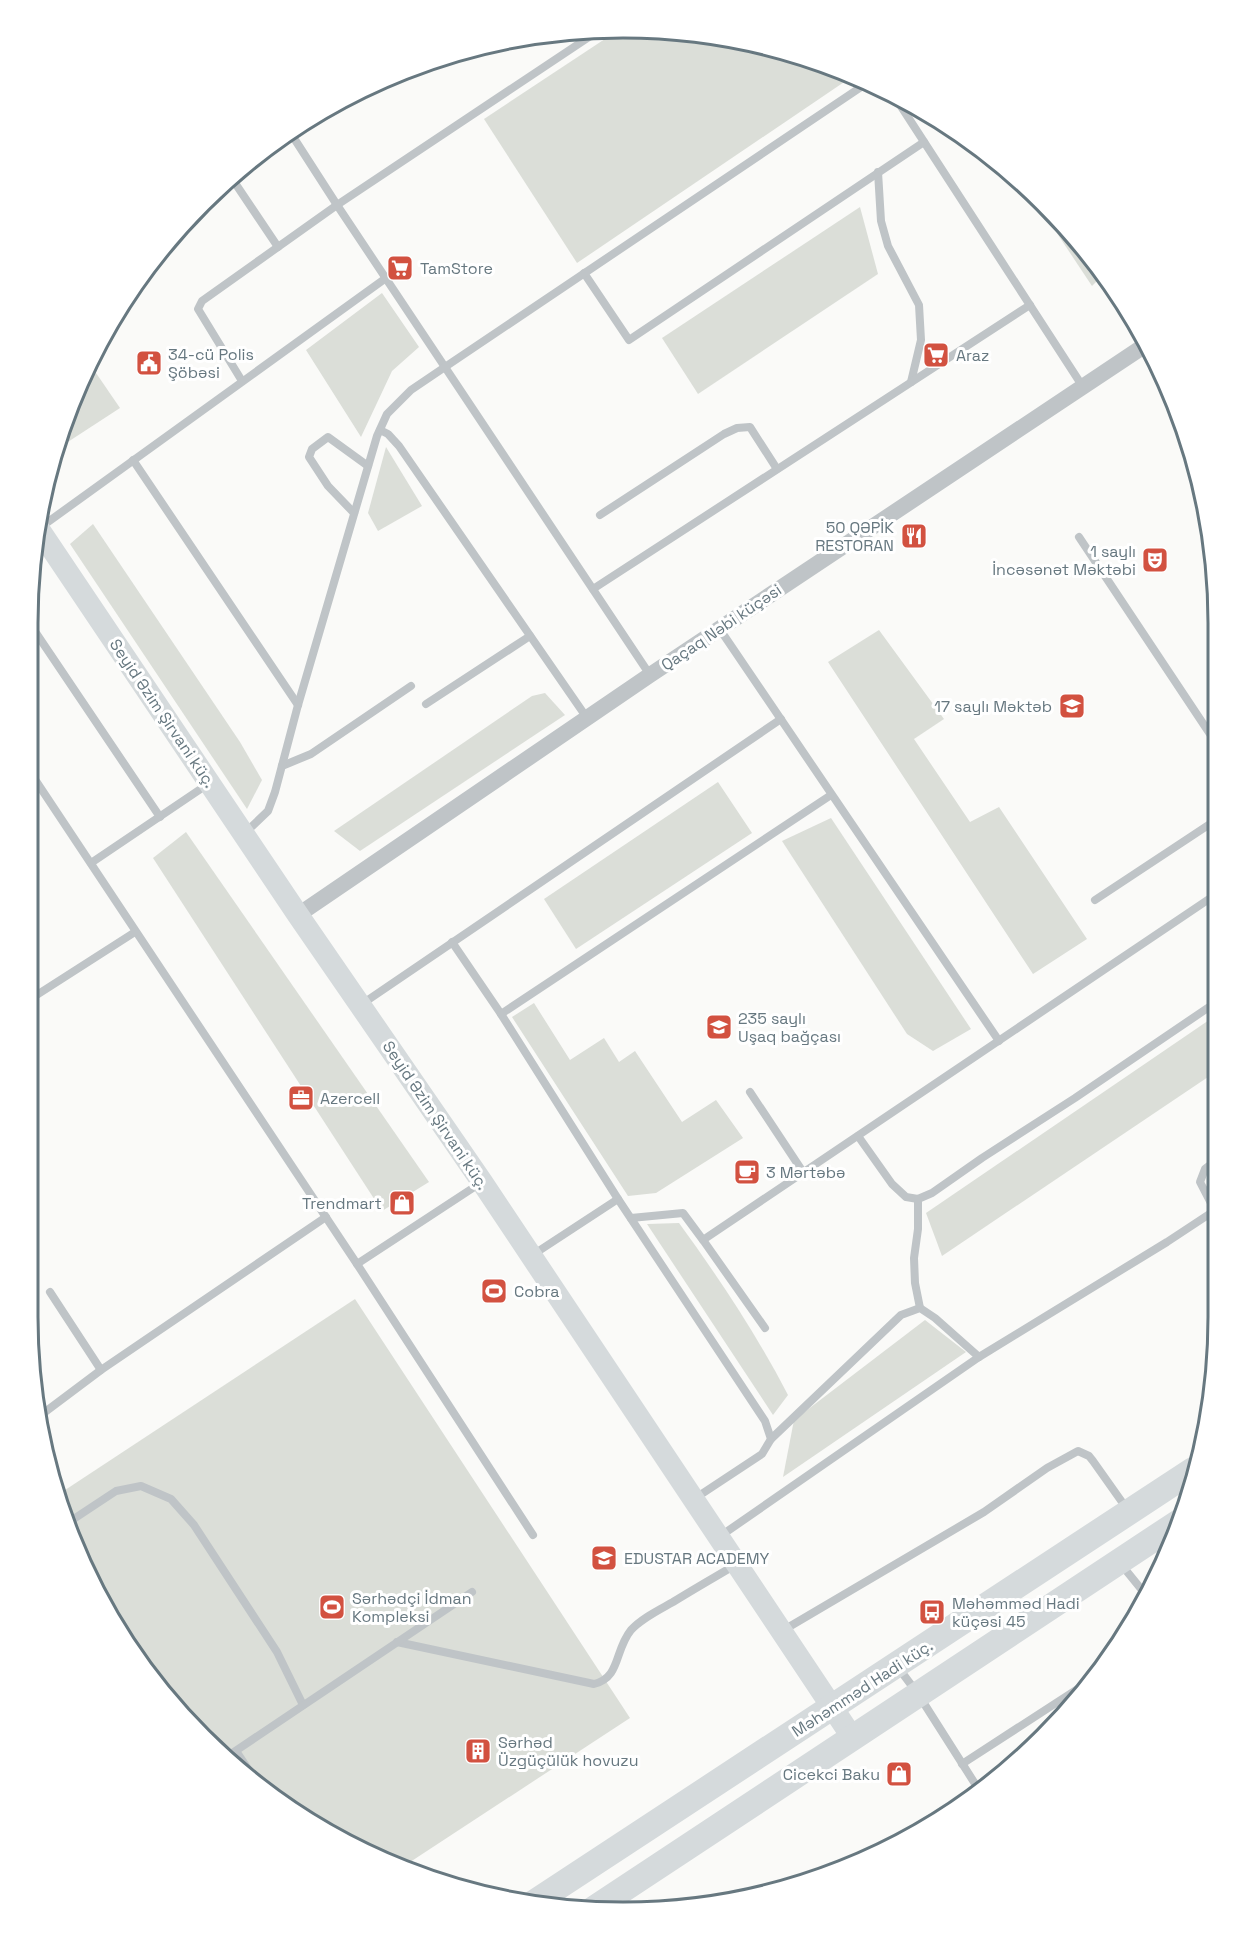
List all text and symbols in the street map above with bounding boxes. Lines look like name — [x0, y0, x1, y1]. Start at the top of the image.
supermarket icon: TamStore — [385, 253, 415, 283]
place label: TamStore — [420, 258, 493, 279]
supermarket icon: Araz — [921, 340, 951, 370]
place label: 34-cü Polis Şöbəsi — [168, 344, 254, 383]
place label: Araz — [956, 345, 989, 366]
public building icon: 34-cü Polis Şöbəsi — [134, 348, 164, 378]
place label: 50 QƏPİK RESTORAN — [815, 517, 894, 556]
restaurant icon: 50 QƏPİK RESTORAN — [899, 521, 929, 551]
place label: 1 saylı İncəsənət Məktəbi — [992, 541, 1136, 580]
theatre icon: 1 saylı İncəsənət Məktəbi — [1140, 545, 1170, 575]
street label: Qaçaq Nəbi küçəsi — [657, 579, 786, 676]
street label: Seyid Əzim Şirvani küç. — [105, 635, 220, 792]
school or university icon: 17 saylı Məktəb — [1057, 691, 1087, 721]
place label: 17 saylı Məktəb — [934, 696, 1052, 717]
place label: 235 saylı Uşaq bağçası — [738, 1008, 841, 1047]
school or university icon: 235 saylı Uşaq bağçası — [704, 1012, 734, 1042]
street label: Seyid Əzim Şirvani küç. — [378, 1037, 493, 1194]
office icon: Azercell — [286, 1083, 316, 1113]
place label: Azercell — [320, 1088, 380, 1109]
cafe icon: 3 Mərtəbə — [732, 1157, 762, 1187]
place label: 3 Mərtəbə — [766, 1162, 845, 1183]
shop icon: Trendmart — [387, 1188, 417, 1218]
place label: Trendmart — [302, 1193, 382, 1214]
sports icon: Cobra — [479, 1276, 509, 1306]
place label: Cobra — [514, 1281, 559, 1302]
school or university icon: EDUSTAR ACADEMY — [589, 1543, 619, 1573]
place label: EDUSTAR ACADEMY — [624, 1548, 770, 1569]
place label: Sərhədçi İdman Kompleksi — [352, 1588, 471, 1627]
sports icon: Sərhədçi İdman Kompleksi — [317, 1592, 347, 1622]
place label: Məhəmməd Hadi küçəsi 45 — [952, 1593, 1080, 1632]
bus stop icon: Məhəmməd Hadi küçəsi 45 — [917, 1597, 947, 1627]
street label: Məhəmməd Hadi küç. — [788, 1635, 937, 1742]
place label: Sərhəd Üzgüçülük hovuzu — [498, 1732, 638, 1771]
building icon: Sərhəd Üzgüçülük hovuzu — [463, 1736, 493, 1766]
shop icon: Cicekci Baku — [884, 1759, 914, 1789]
place label: Cicekci Baku — [783, 1764, 880, 1785]

